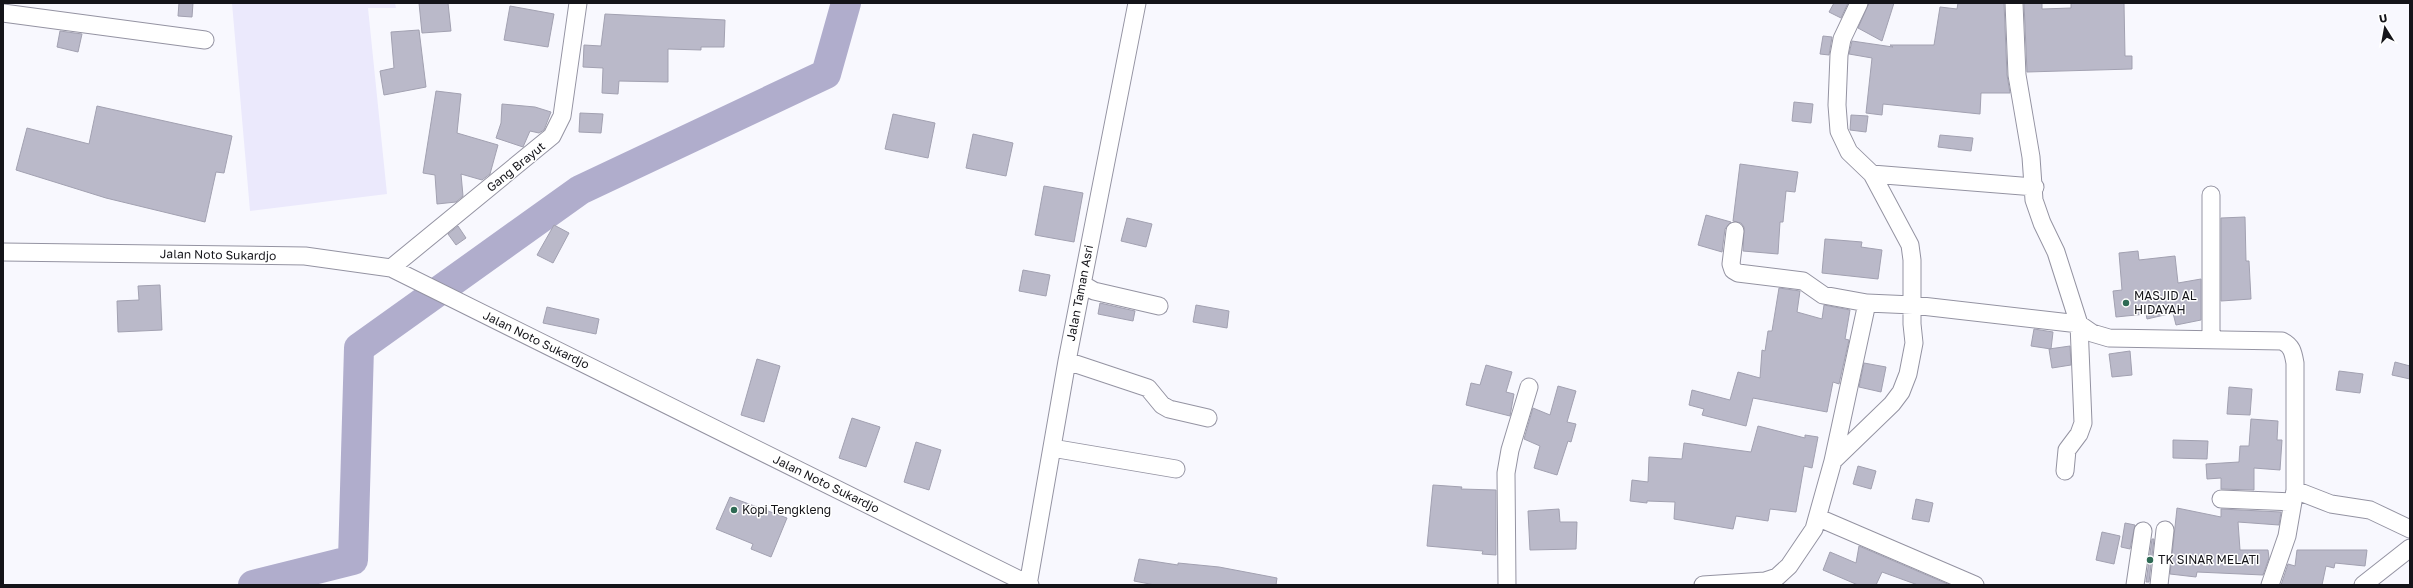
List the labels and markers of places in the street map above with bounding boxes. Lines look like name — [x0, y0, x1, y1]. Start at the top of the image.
place label: MASJID AL HIDAYAH — [2134, 288, 2197, 317]
marker: MASJID AL HIDAYAH — [2121, 298, 2131, 308]
place label: Kopi Tengkleng — [742, 502, 831, 517]
marker: Kopi Tengkleng — [729, 505, 739, 515]
place label: TK SINAR MELATI — [2158, 552, 2260, 567]
marker: TK SINAR MELATI — [2145, 555, 2155, 565]

